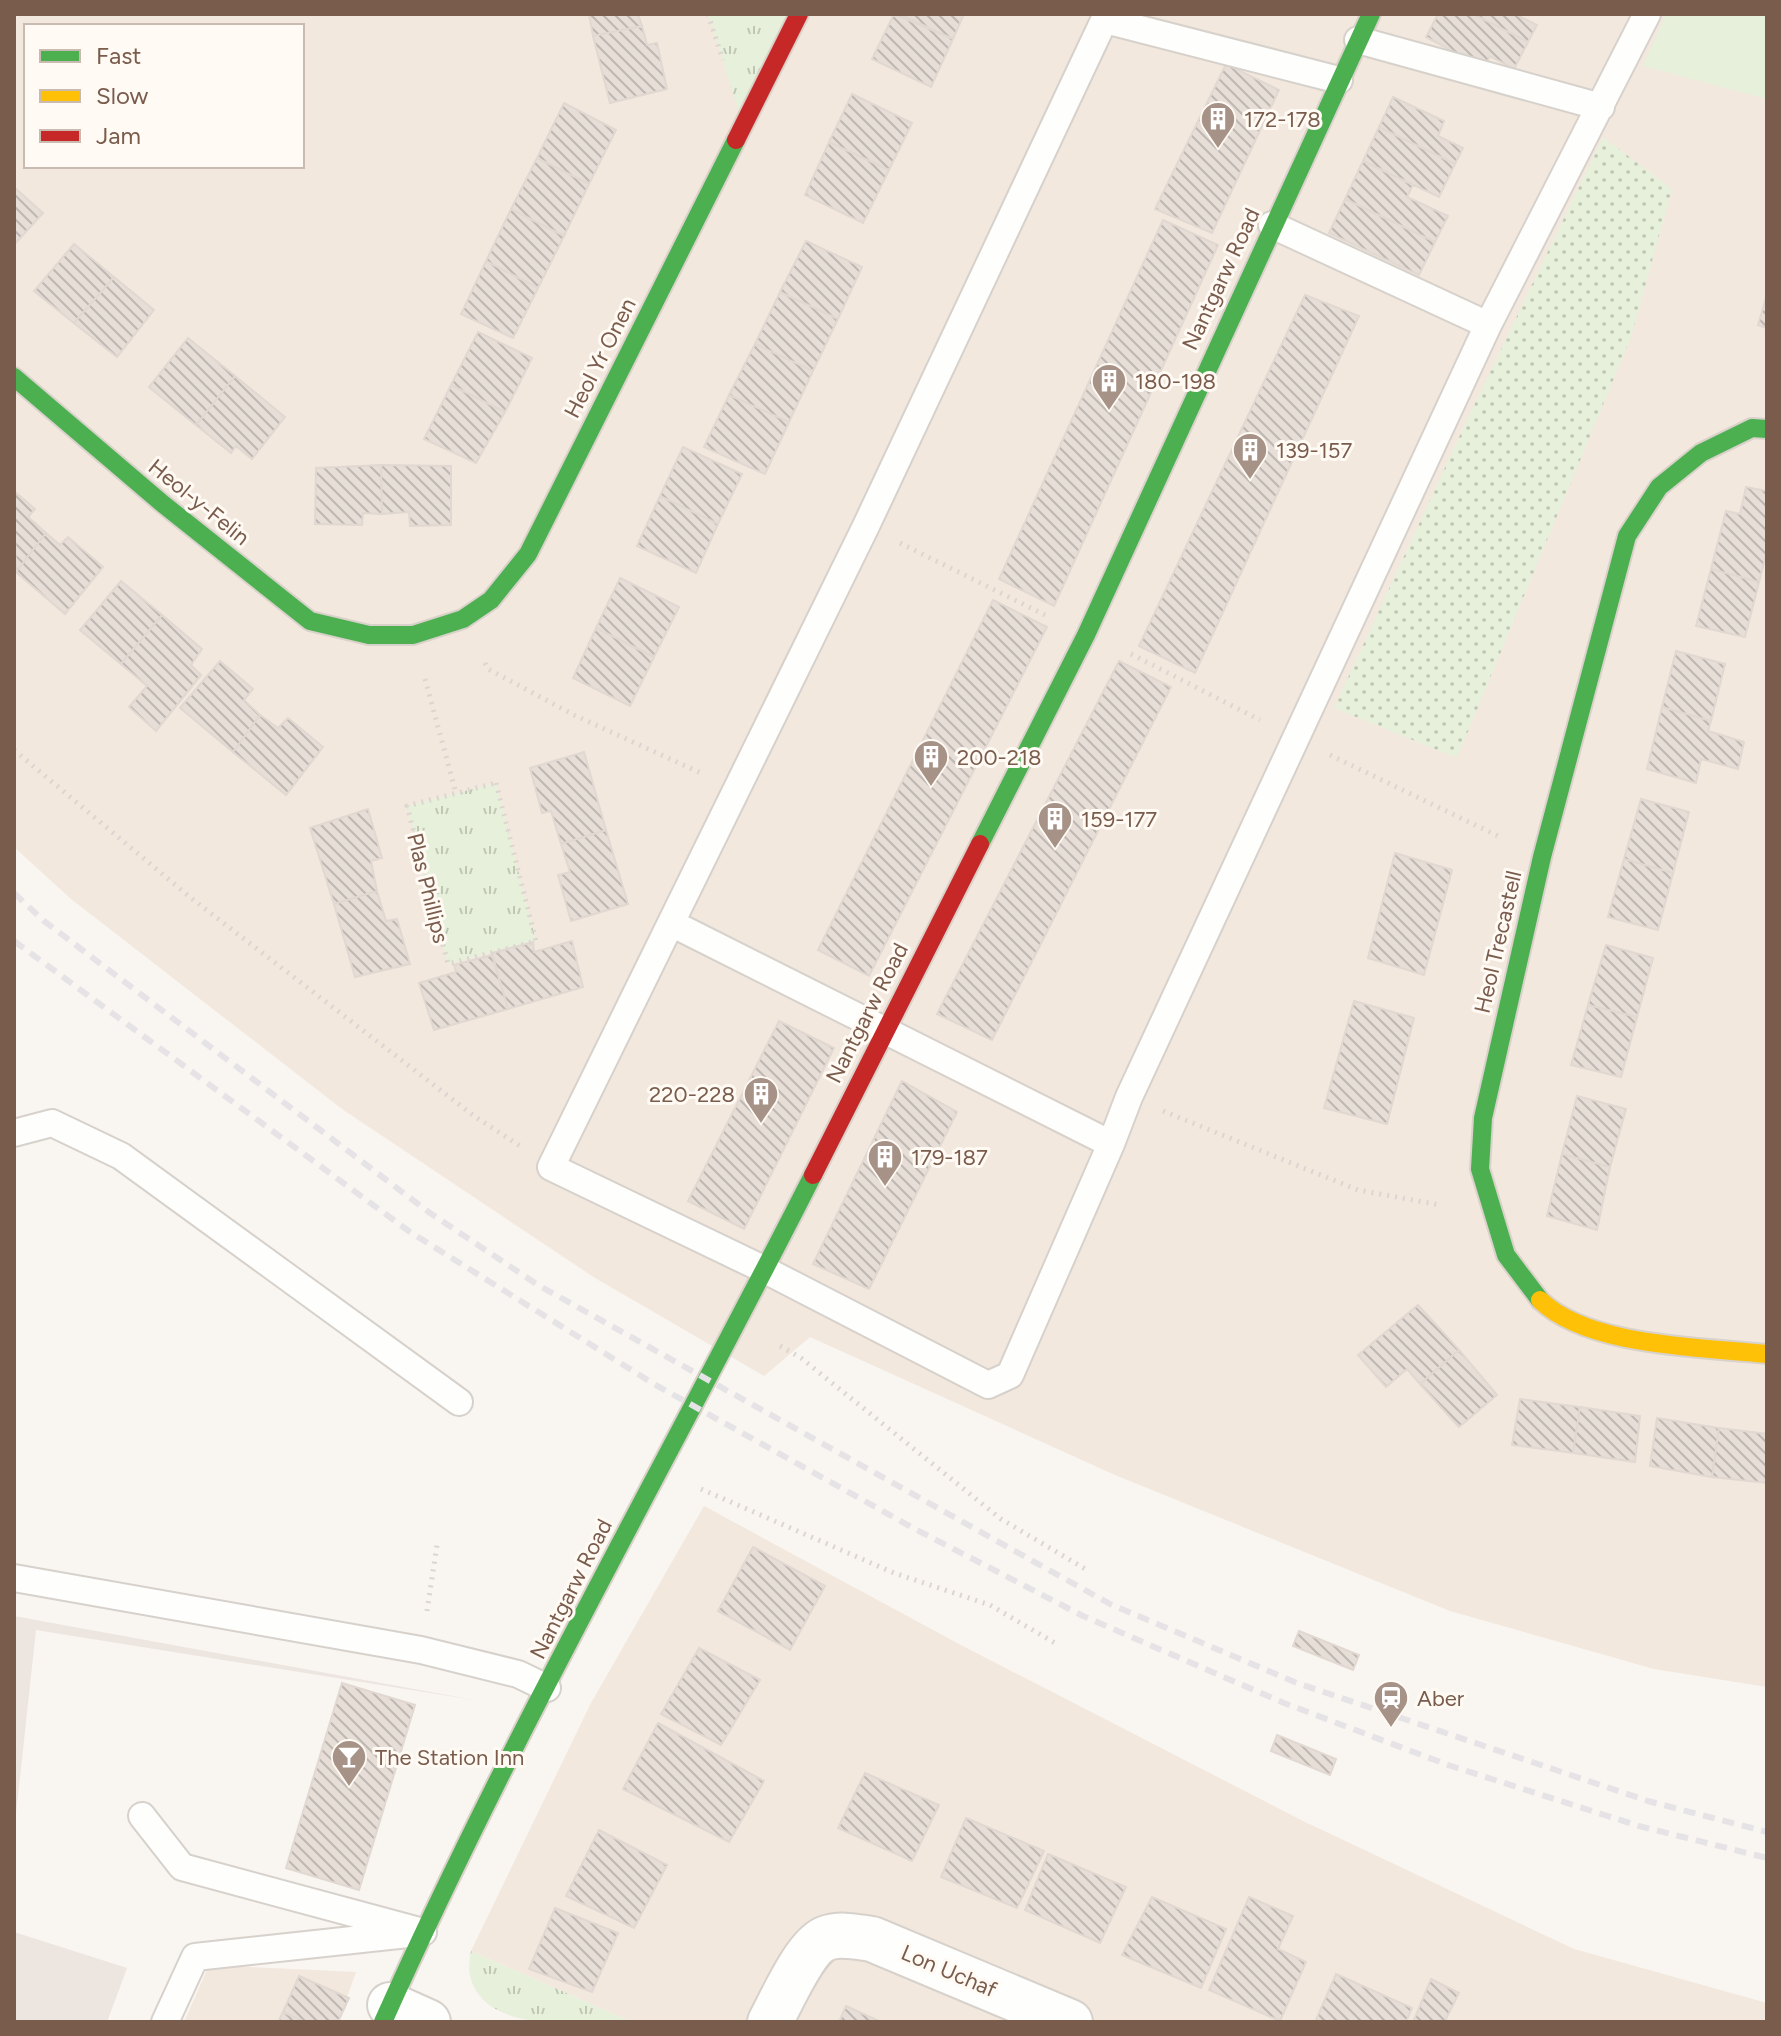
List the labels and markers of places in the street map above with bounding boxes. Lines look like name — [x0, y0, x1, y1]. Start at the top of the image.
building icon: 172-178 — [1199, 100, 1237, 150]
place label: 172-178 — [1244, 106, 1321, 133]
building icon: 180-198 — [1090, 362, 1128, 412]
place label: 180-198 — [1135, 368, 1216, 395]
building icon: 139-157 — [1231, 431, 1269, 481]
place label: 139-157 — [1276, 437, 1352, 464]
building icon: 200-218 — [912, 738, 950, 788]
place label: 200-218 — [957, 744, 1042, 771]
building icon: 159-177 — [1036, 800, 1074, 850]
place label: 159-177 — [1081, 806, 1157, 833]
building icon: 220-228 — [742, 1075, 780, 1125]
place label: 220-228 — [649, 1081, 735, 1108]
building icon: 179-187 — [866, 1138, 904, 1188]
place label: 179-187 — [911, 1144, 988, 1171]
station icon: Aber — [1372, 1679, 1410, 1729]
place label: Aber — [1417, 1685, 1465, 1712]
bar icon: The Station Inn — [330, 1738, 368, 1788]
place label: The Station Inn — [375, 1744, 524, 1771]

